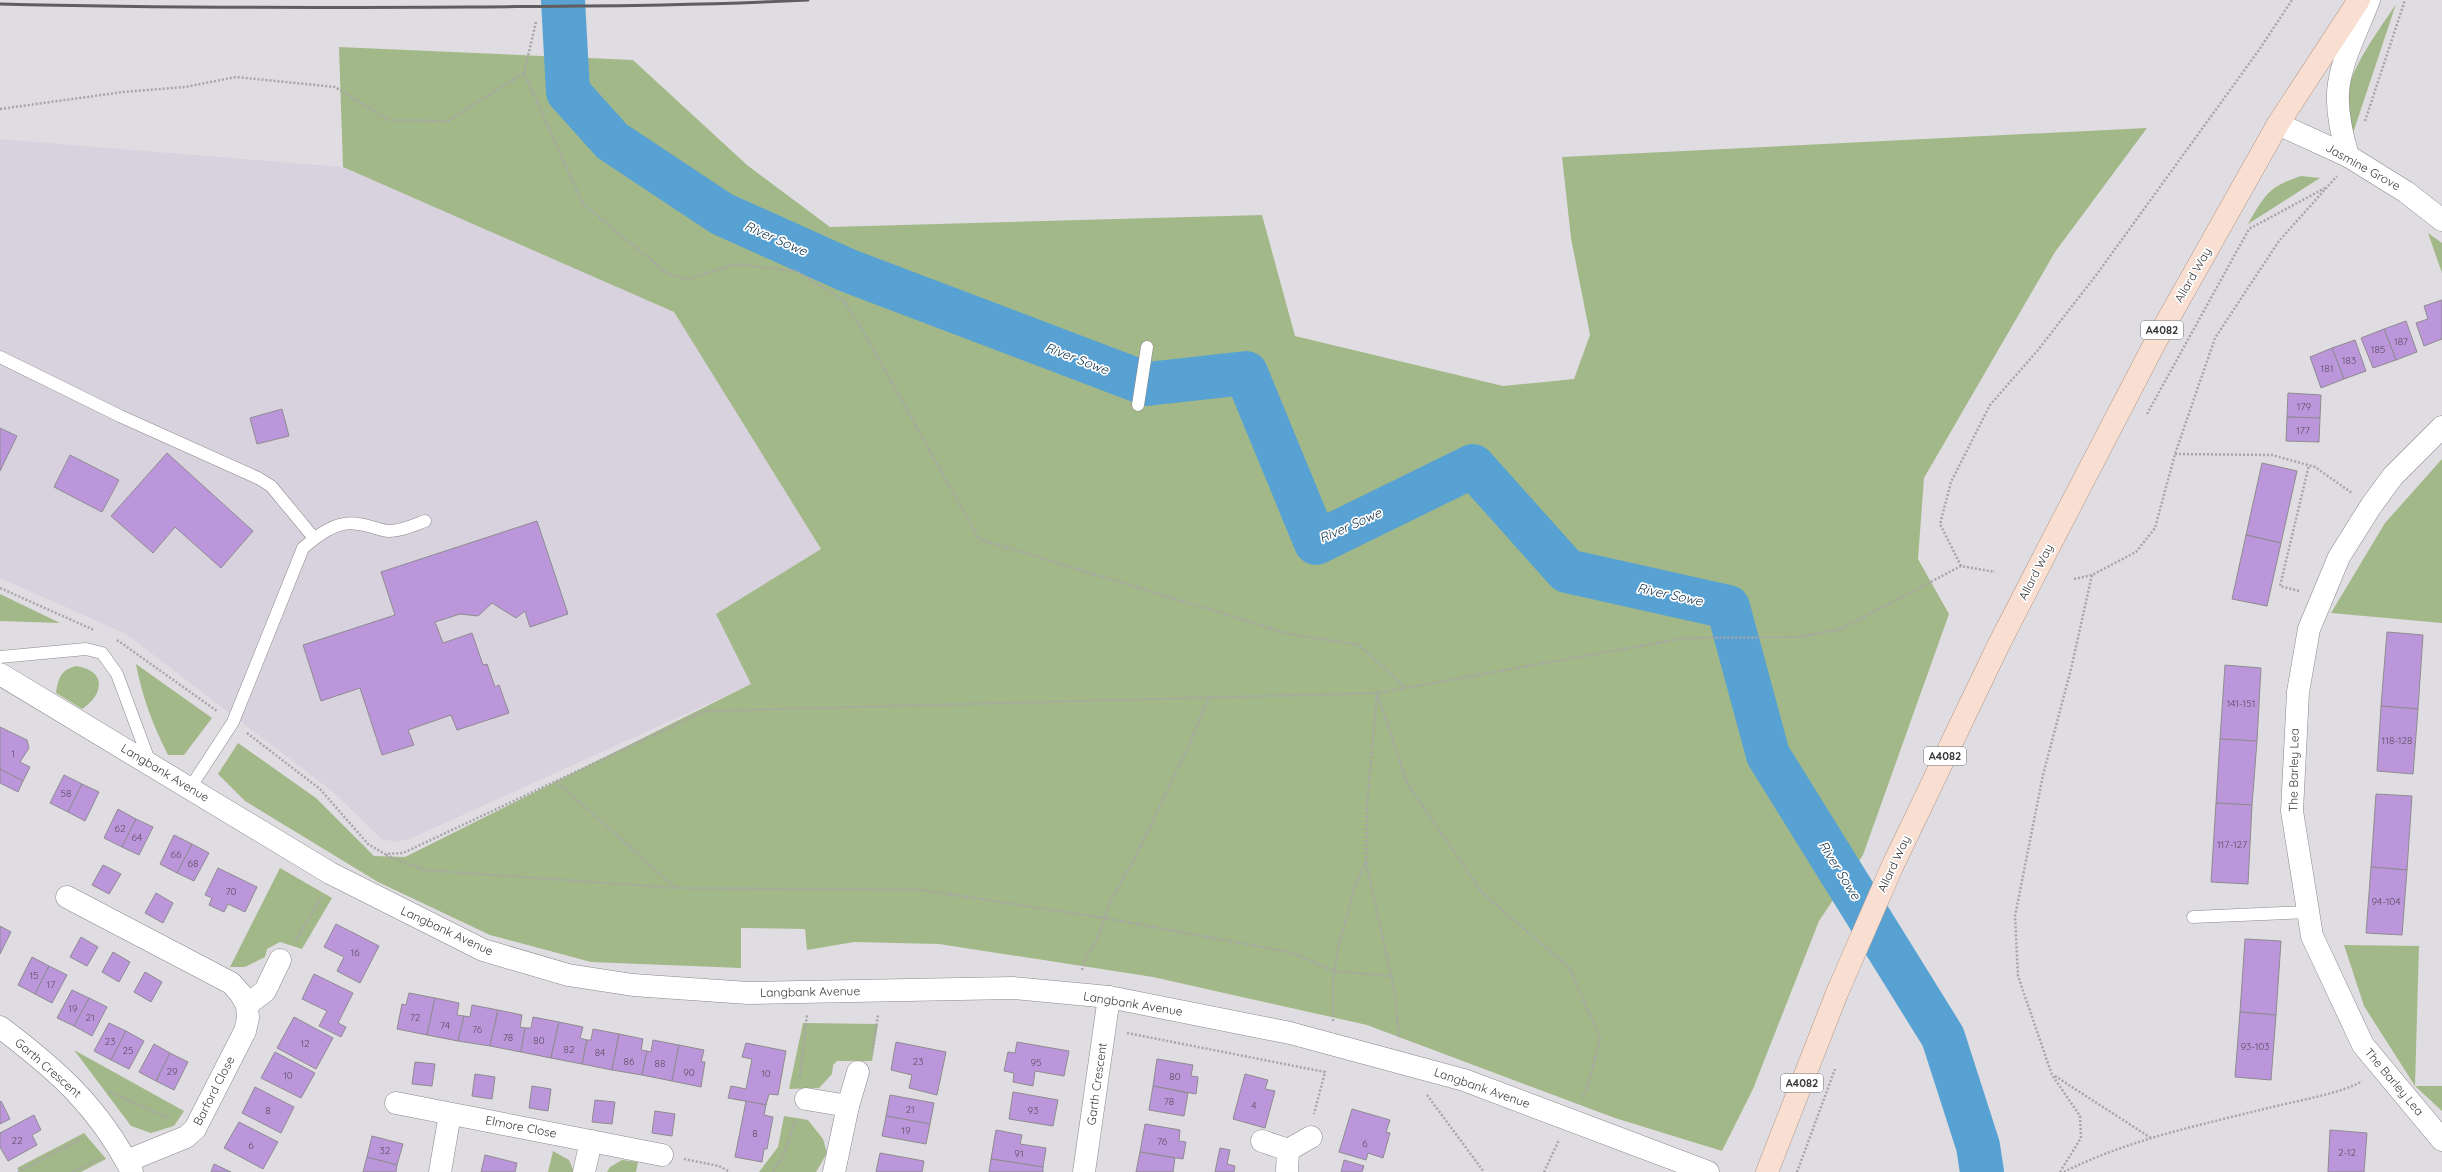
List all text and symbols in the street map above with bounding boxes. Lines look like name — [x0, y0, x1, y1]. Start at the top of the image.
street label: Jasmine Grove — [2323, 140, 2403, 193]
water label: River Sowe — [742, 217, 810, 259]
street label: Allard Way — [2171, 245, 2214, 305]
road number: A4082 — [2141, 321, 2183, 339]
house number: 187 — [2394, 335, 2408, 348]
water label: River Sowe — [1043, 339, 1112, 378]
house number: 185 — [2371, 343, 2385, 356]
house number: 183 — [2342, 354, 2356, 367]
house number: 181 — [2321, 362, 2333, 375]
house number: 179 — [2297, 400, 2312, 413]
house number: 177 — [2296, 424, 2310, 437]
water label: River Sowe — [1316, 504, 1384, 546]
street label: Allard Way — [2015, 541, 2056, 602]
water label: River Sowe — [1636, 579, 1705, 609]
house number: 141-151 — [2227, 697, 2255, 710]
street label: The Barley Lea — [2285, 728, 2302, 812]
house number: 118-128 — [2382, 734, 2412, 747]
street label: Langbank Avenue — [118, 740, 212, 805]
house number: 1 — [11, 747, 15, 760]
road number: A4082 — [1924, 747, 1966, 765]
house number: 58 — [61, 787, 71, 800]
house number: 62 — [115, 822, 126, 835]
house number: 64 — [132, 831, 142, 844]
street label: Allard Way — [1874, 833, 1913, 895]
water label: River Sowe — [1816, 838, 1865, 903]
house number: 117-127 — [2217, 838, 2247, 851]
house number: 66 — [171, 848, 182, 861]
house number: 68 — [188, 857, 198, 870]
house number: 70 — [225, 885, 237, 898]
house number: 94-104 — [2371, 895, 2401, 908]
street label: Langbank Avenue — [399, 903, 496, 959]
house number: 16 — [350, 946, 360, 959]
house number: 15 — [29, 969, 39, 982]
house number: 17 — [47, 978, 55, 991]
street label: Langbank Avenue — [760, 983, 860, 1000]
street label: Langbank Avenue — [1082, 988, 1184, 1019]
house number: 19 — [68, 1002, 78, 1015]
house number: 21 — [85, 1011, 95, 1024]
house number: 72 — [410, 1011, 421, 1024]
house number: 74 — [440, 1019, 450, 1032]
house number: 76 — [472, 1023, 483, 1036]
house number: 78 — [503, 1031, 513, 1044]
house number: 80 — [533, 1034, 545, 1047]
street label: Garth Crescent — [12, 1035, 85, 1101]
house number: 23 — [105, 1035, 115, 1048]
house number: 12 — [300, 1037, 310, 1050]
house number: 93-103 — [2240, 1040, 2270, 1053]
street label: Garth Crescent — [1083, 1042, 1110, 1126]
house number: 82 — [564, 1043, 575, 1056]
house number: 25 — [123, 1044, 134, 1057]
street label: The Barley Lea — [2362, 1045, 2427, 1119]
house number: 84 — [595, 1046, 605, 1059]
street label: Barford Close — [190, 1053, 238, 1128]
house number: 86 — [624, 1055, 635, 1068]
house number: 23 — [913, 1055, 923, 1068]
house number: 95 — [1030, 1056, 1042, 1069]
house number: 88 — [655, 1057, 665, 1070]
street label: Langbank Avenue — [1432, 1064, 1532, 1111]
house number: 29 — [166, 1065, 178, 1078]
house number: 90 — [683, 1066, 695, 1079]
house number: 10 — [761, 1067, 771, 1080]
house number: 10 — [283, 1069, 293, 1082]
house number: 80 — [1169, 1070, 1181, 1083]
road number: A4082 — [1781, 1074, 1823, 1092]
house number: 78 — [1164, 1095, 1174, 1108]
house number: 4 — [1251, 1099, 1257, 1112]
house number: 21 — [905, 1103, 915, 1116]
house number: 8 — [265, 1104, 271, 1117]
house number: 93 — [1028, 1104, 1038, 1117]
street label: Elmore Close — [484, 1112, 558, 1141]
house number: 19 — [901, 1124, 911, 1137]
house number: 8 — [752, 1127, 758, 1140]
house number: 22 — [11, 1134, 23, 1147]
house number: 76 — [1157, 1135, 1168, 1148]
house number: 6 — [1362, 1137, 1368, 1150]
house number: 6 — [248, 1139, 254, 1152]
house number: 32 — [380, 1144, 391, 1157]
house number: 2-12 — [2338, 1146, 2357, 1159]
house number: 91 — [1014, 1147, 1024, 1160]

